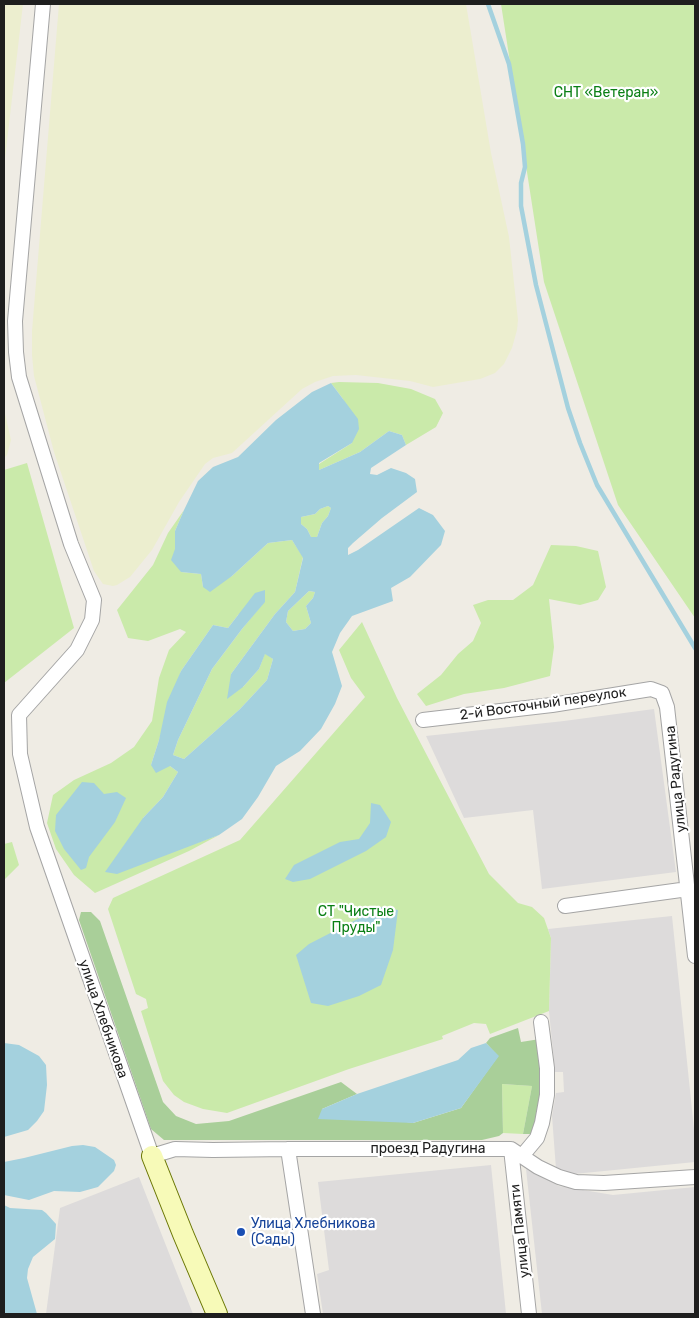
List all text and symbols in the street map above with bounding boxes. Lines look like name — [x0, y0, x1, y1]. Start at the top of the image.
park label: СНТ «Ветеран» — [554, 85, 658, 101]
street label: 2-й Восточный переулок — [459, 684, 627, 724]
street label: улица Радугина — [662, 725, 690, 833]
park label: СТ "Чистые Пруды" — [318, 904, 394, 936]
street label: улица Хлебникова — [75, 957, 131, 1081]
street label: проезд Радугина — [370, 1141, 486, 1157]
street label: улица Памяти — [507, 1183, 533, 1279]
place label: Улица Хлебникова (Сады) — [251, 1216, 375, 1248]
marker: Улица Хлебникова (Сады) — [235, 1226, 247, 1238]

